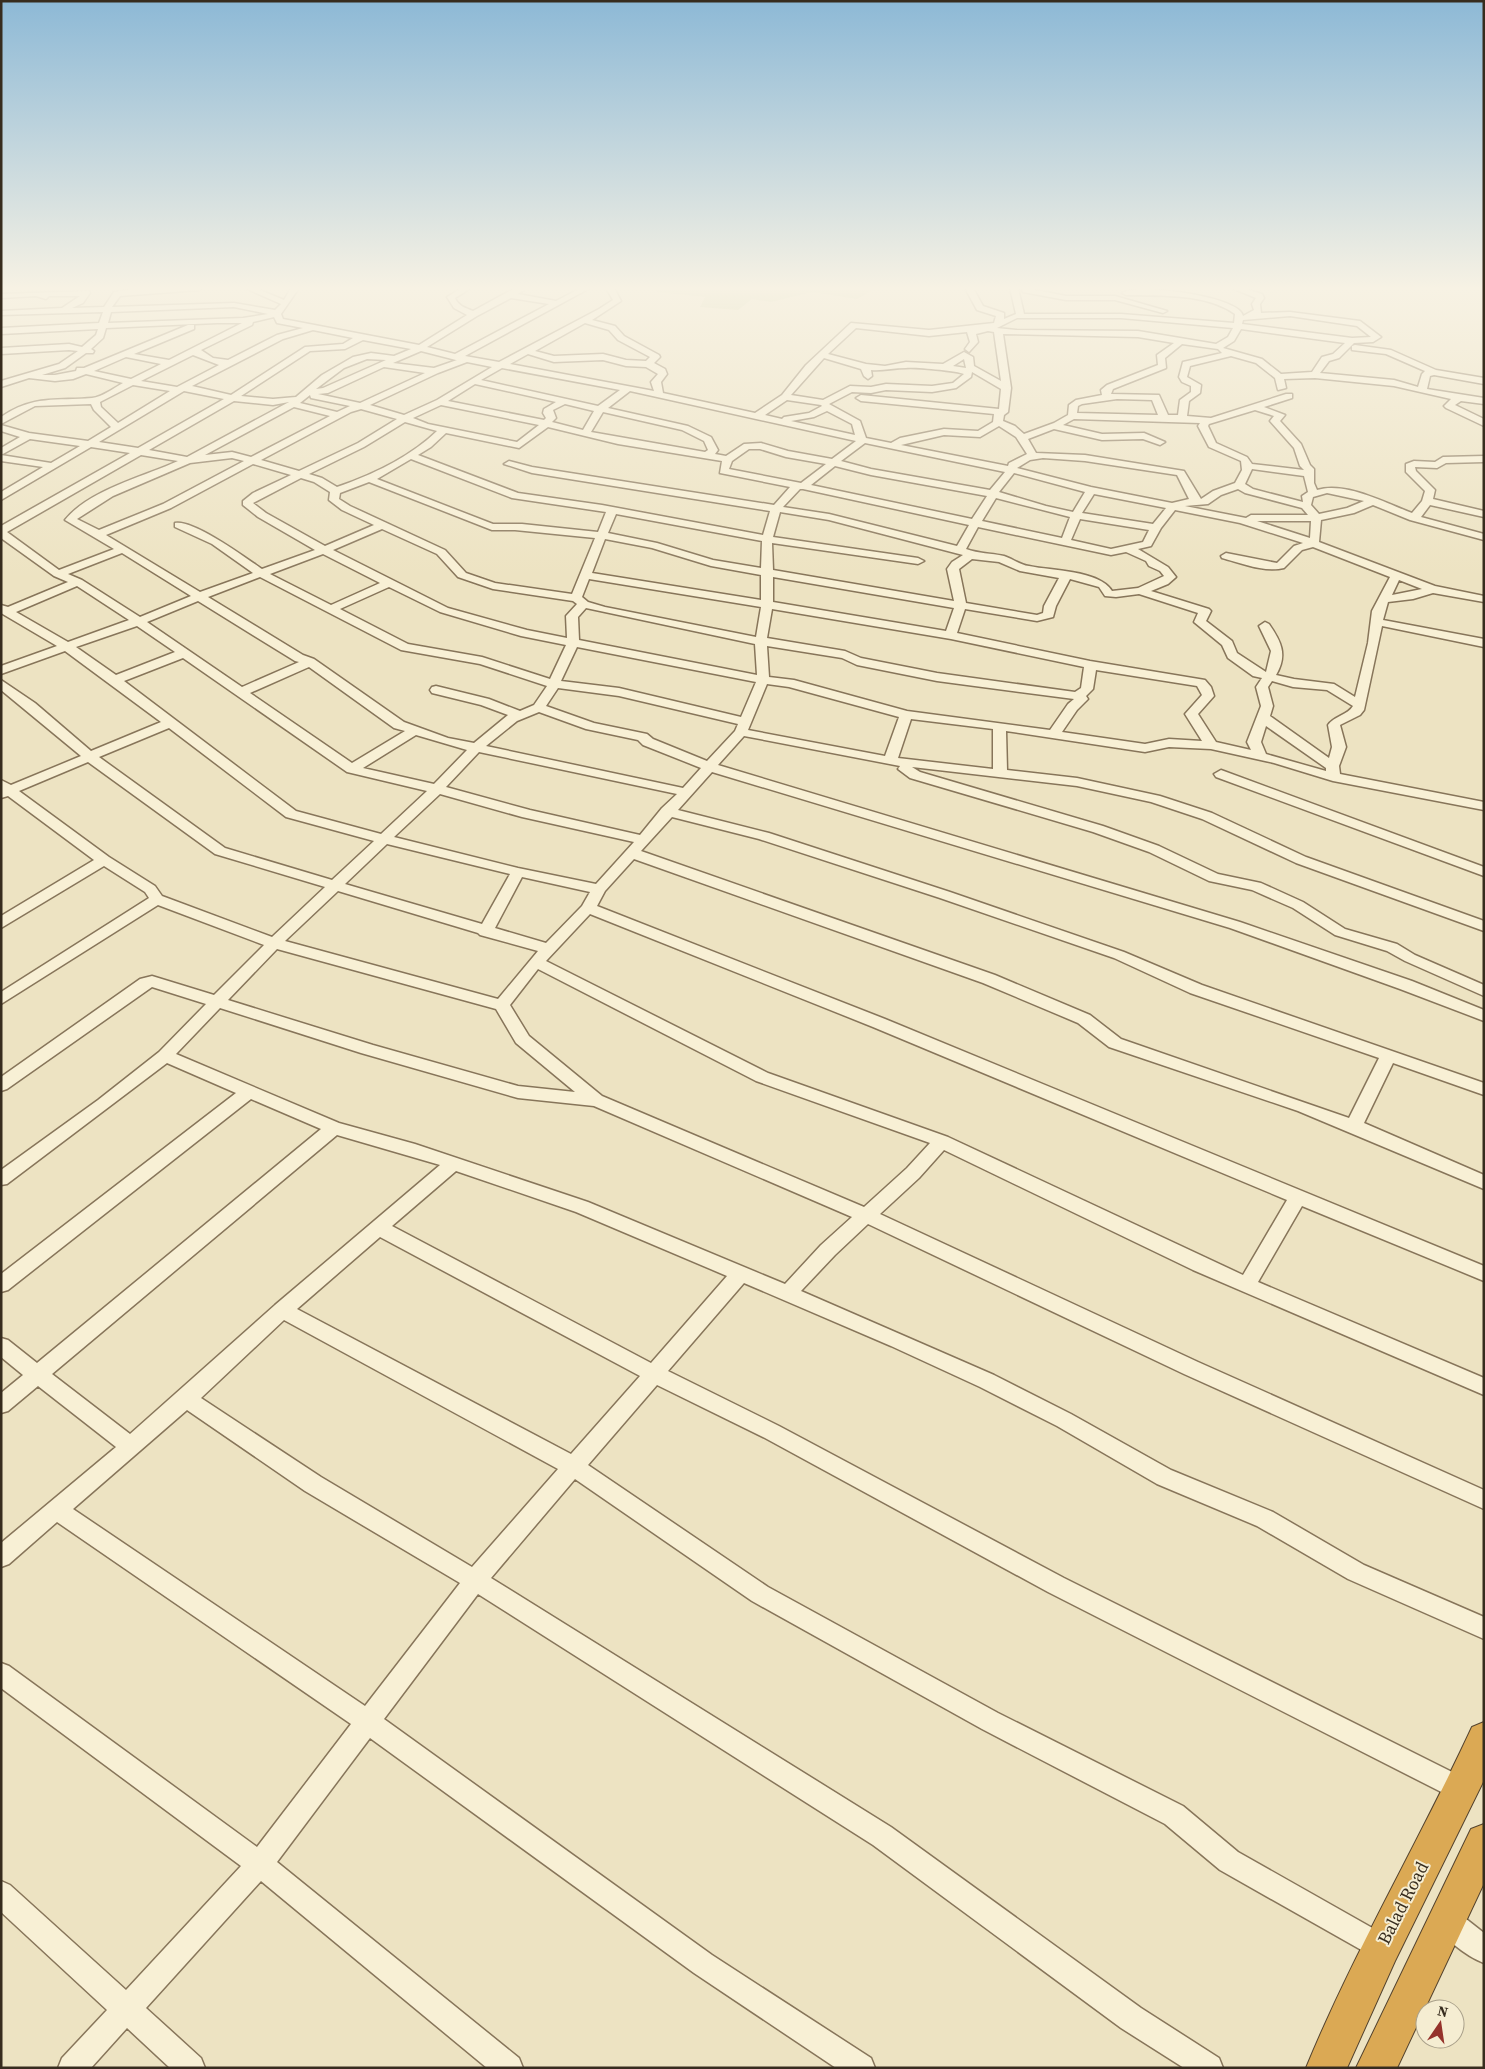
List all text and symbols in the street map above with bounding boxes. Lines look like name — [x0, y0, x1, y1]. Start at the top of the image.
street label: Balad Road — [1371, 1857, 1434, 1949]
north arrow — [1415, 1999, 1465, 2049]
text: N — [1436, 2000, 1450, 2022]

